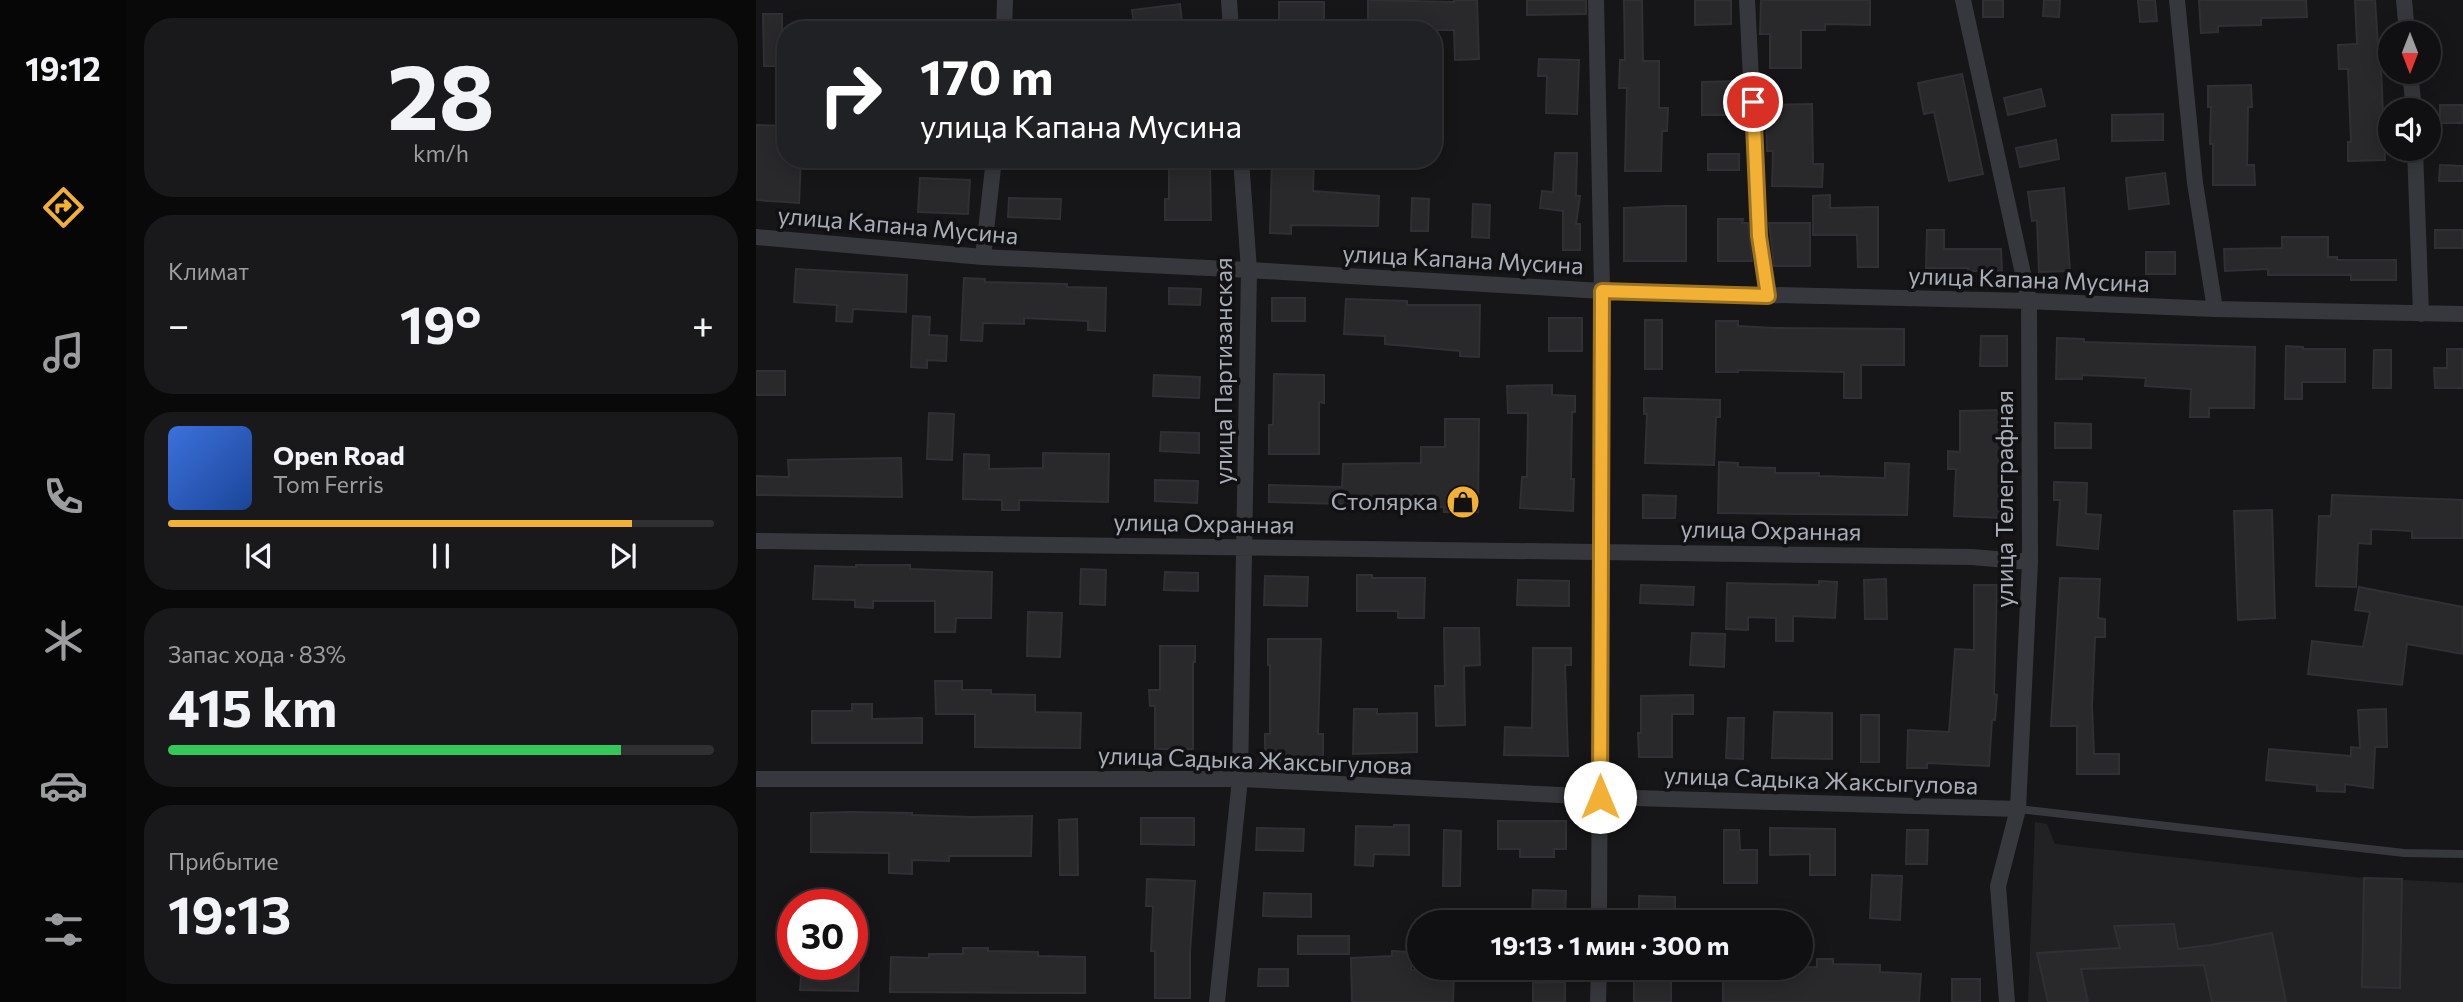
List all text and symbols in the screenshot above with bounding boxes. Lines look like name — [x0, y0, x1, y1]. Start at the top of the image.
north arrow — [2378, 21, 2441, 84]
map controls — [2378, 21, 2441, 161]
text: 28 — [387, 37, 495, 149]
text: 170 m — [920, 45, 1053, 105]
text: 19:12 — [25, 48, 101, 88]
icon: right — [805, 49, 896, 140]
pin — [1723, 72, 1783, 132]
icon: arrive — [1734, 83, 1772, 121]
button: sound — [2378, 98, 2441, 161]
text: улица Капана Мусина — [920, 105, 1242, 145]
text: km/h — [413, 139, 469, 167]
icon: directions — [39, 183, 88, 232]
street label: улица Капана Мусина — [777, 200, 1020, 249]
street label: улица Капана Мусина — [1342, 238, 1584, 279]
text: Климат — [168, 257, 249, 285]
street label: улица Партизанская — [1208, 258, 1237, 485]
street label: улица Капана Мусина — [1908, 260, 2150, 297]
text: 19° — [400, 291, 481, 355]
text: − — [168, 300, 190, 347]
text: + — [692, 300, 714, 347]
icon: music — [39, 328, 88, 377]
street label: улица Телеграфная — [1989, 390, 2018, 608]
text: Open Road — [273, 439, 405, 470]
text: Tom Ferris — [273, 470, 384, 498]
icon: phone — [39, 472, 88, 521]
shop icon: Столярка — [1444, 483, 1482, 521]
place label: Столярка — [1331, 486, 1438, 515]
street label: улица Охранная — [1113, 506, 1295, 539]
street label: улица Охранная — [1680, 513, 1862, 546]
icon: previous — [240, 537, 278, 575]
icon: pause — [422, 537, 460, 575]
icon: next — [604, 537, 642, 575]
icon: climate — [39, 616, 88, 665]
text: Запас хода · 83% — [168, 640, 346, 668]
text: 415 km — [168, 674, 337, 738]
street label: улица Садыка Жаксыгулова — [1097, 740, 1413, 779]
position arrow — [1563, 760, 1637, 834]
street label: улица Садыка Жаксыгулова — [1663, 760, 1979, 799]
icon: car — [39, 761, 88, 810]
text: Прибытие — [168, 847, 279, 875]
text: 19:13 — [168, 881, 291, 945]
speed limit sign: 30 — [777, 889, 868, 980]
icon: filters — [39, 905, 88, 954]
text: 19:13 · 1 мин · 300 m — [1491, 929, 1729, 960]

